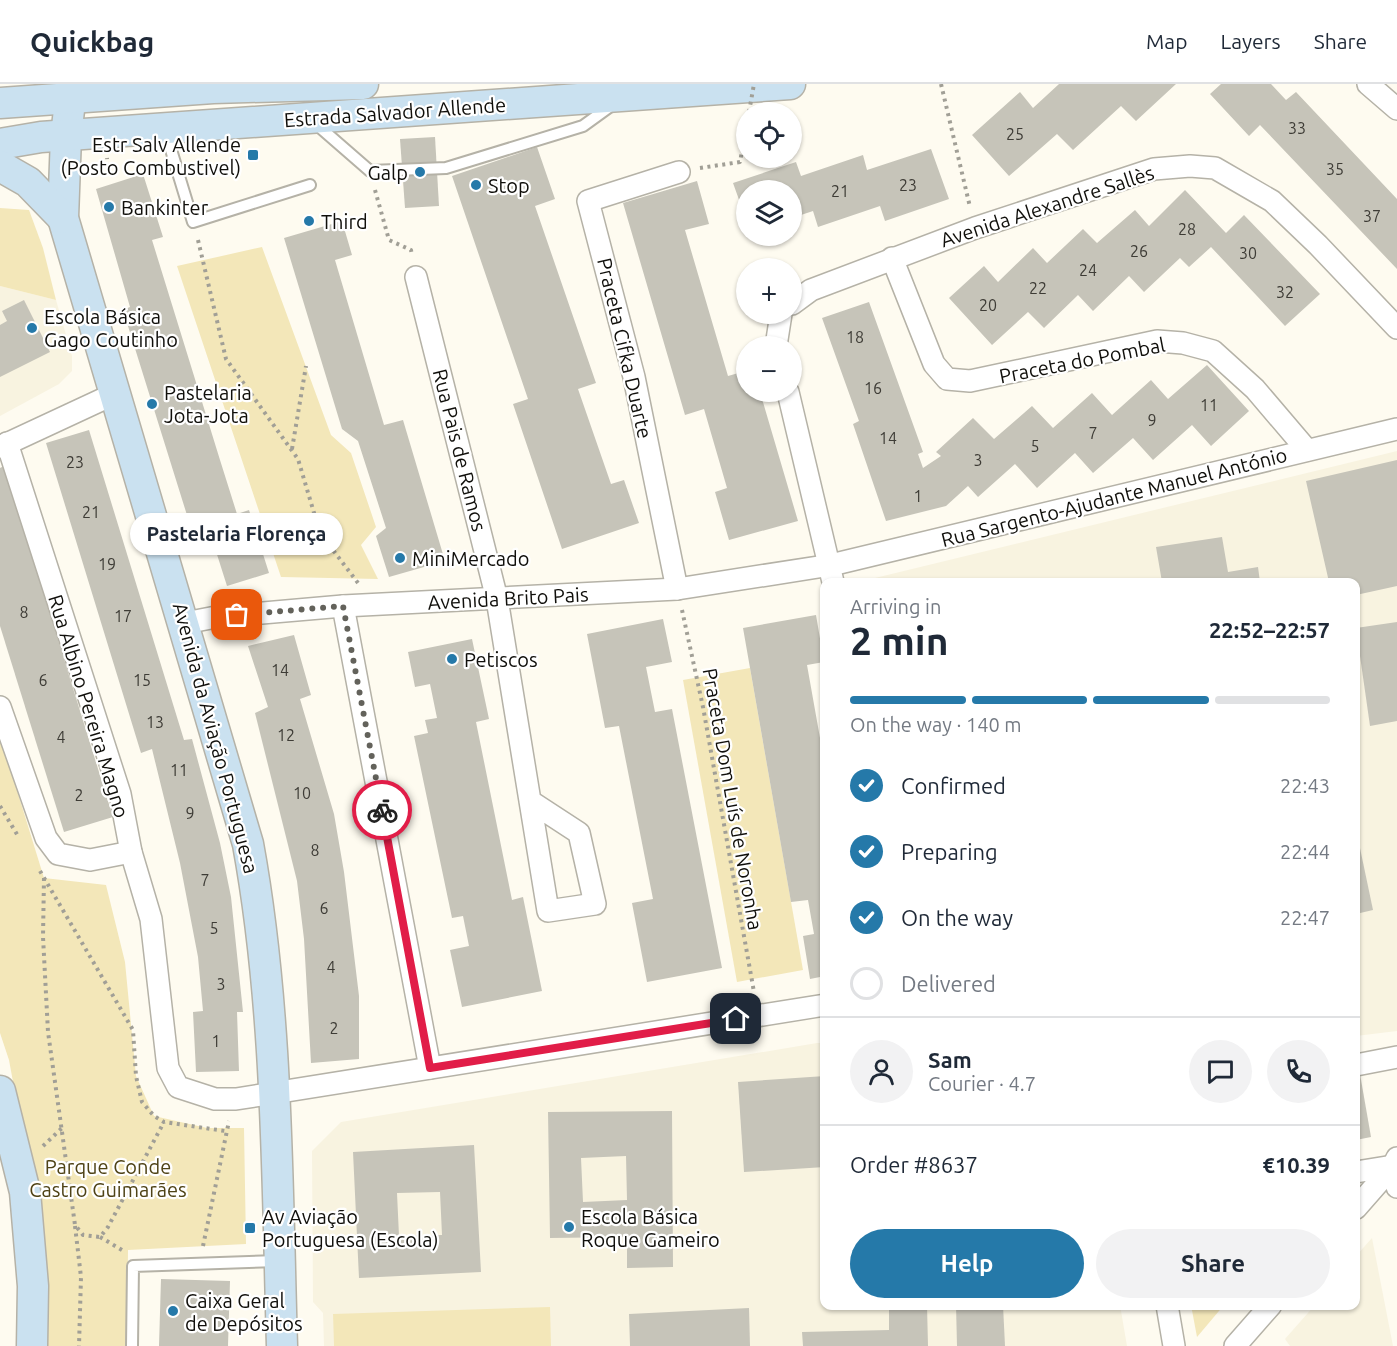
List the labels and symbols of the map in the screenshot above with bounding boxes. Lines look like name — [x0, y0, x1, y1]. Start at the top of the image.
street label: Estrada Salvador Allende — [283, 93, 507, 131]
house number: 33 — [1288, 119, 1306, 137]
house number: 25 — [1006, 125, 1024, 143]
place label: Estr Salv Allende (Posto Combustivel) — [61, 133, 241, 179]
marker: Estr Salv Allende (Posto Combustivel) — [246, 148, 260, 162]
house number: 35 — [1326, 160, 1344, 178]
place label: Galp — [368, 161, 408, 184]
street label: Avenida Alexandre Sallès — [937, 161, 1157, 251]
marker: Galp — [413, 165, 427, 179]
place label: Stop — [488, 174, 530, 197]
house number: 23 — [899, 176, 917, 194]
marker: Stop — [469, 178, 483, 192]
house number: 21 — [831, 182, 849, 200]
place label: Bankinter — [121, 196, 209, 219]
marker: Bankinter — [102, 200, 116, 214]
house number: 37 — [1363, 207, 1381, 225]
place label: Third — [321, 210, 368, 233]
marker: Third — [302, 214, 316, 228]
house number: 28 — [1178, 220, 1196, 238]
house number: 26 — [1130, 242, 1148, 260]
house number: 30 — [1239, 244, 1257, 262]
street label: Praceta Cifka Duarte — [593, 255, 657, 441]
house number: 24 — [1079, 261, 1097, 279]
house number: 22 — [1029, 279, 1047, 297]
house number: 32 — [1276, 283, 1294, 301]
house number: 20 — [979, 296, 997, 314]
place label: Escola Básica Gago Coutinho — [44, 305, 178, 351]
marker: Escola Básica Gago Coutinho — [25, 321, 39, 335]
house number: 18 — [846, 328, 864, 346]
street label: Praceta do Pombal — [997, 333, 1167, 387]
street label: Rua Pais de Ramos — [429, 366, 491, 534]
house number: 16 — [864, 379, 882, 397]
place label: Pastelaria Jota-Jota — [164, 381, 252, 427]
house number: 11 — [1200, 396, 1218, 414]
marker: Pastelaria Jota-Jota — [145, 397, 159, 411]
house number: 9 — [1147, 411, 1157, 429]
house number: 7 — [1088, 424, 1098, 442]
house number: 14 — [879, 429, 897, 447]
house number: 5 — [1030, 437, 1040, 455]
street label: Rua Sargento-Ajudante Manuel António — [939, 443, 1289, 551]
house number: 3 — [973, 451, 983, 469]
house number: 23 — [66, 453, 84, 471]
house number: 1 — [913, 487, 923, 505]
house number: 21 — [82, 503, 100, 521]
callout: Pastelaria Florença — [130, 513, 344, 555]
place label: MiniMercado — [412, 547, 529, 570]
marker: MiniMercado — [393, 551, 407, 565]
house number: 19 — [98, 555, 116, 573]
street label: Avenida Brito Pais — [427, 582, 589, 614]
pin — [211, 589, 262, 640]
street label: Rua Albino Pereira Magno — [44, 592, 134, 820]
street label: Avenida da Aviação Portuguesa — [169, 600, 263, 876]
house number: 8 — [19, 603, 29, 621]
house number: 17 — [114, 607, 132, 625]
place label: Petiscos — [464, 648, 538, 671]
marker: Petiscos — [445, 652, 459, 666]
house number: 14 — [271, 661, 289, 679]
street label: Praceta Dom Luís de Noronha — [699, 666, 767, 932]
house number: 6 — [38, 671, 48, 689]
house number: 15 — [133, 671, 151, 689]
house number: 13 — [146, 713, 164, 731]
house number: 12 — [277, 726, 295, 744]
house number: 4 — [56, 728, 66, 746]
house number: 11 — [170, 761, 188, 779]
courier — [352, 780, 412, 840]
house number: 10 — [293, 784, 311, 802]
house number: 2 — [74, 786, 84, 804]
house number: 9 — [185, 804, 195, 822]
house number: 8 — [310, 841, 320, 859]
house number: 7 — [200, 871, 210, 889]
house number: 6 — [319, 899, 329, 917]
house number: 5 — [209, 919, 219, 937]
house number: 4 — [326, 958, 336, 976]
house number: 3 — [216, 975, 226, 993]
pin — [710, 993, 761, 1044]
house number: 2 — [329, 1019, 339, 1037]
house number: 1 — [211, 1032, 221, 1050]
park label: Parque Conde Castro Guimarães — [29, 1155, 187, 1201]
place label: Av Aviação Portuguesa (Escola) — [262, 1205, 439, 1251]
place label: Escola Básica Roque Gameiro — [581, 1205, 720, 1251]
marker: Escola Básica Roque Gameiro — [562, 1220, 576, 1234]
marker: Av Aviação Portuguesa (Escola) — [243, 1221, 257, 1235]
place label: Caixa Geral de Depósitos — [185, 1289, 303, 1335]
marker: Caixa Geral de Depósitos — [166, 1304, 180, 1318]

